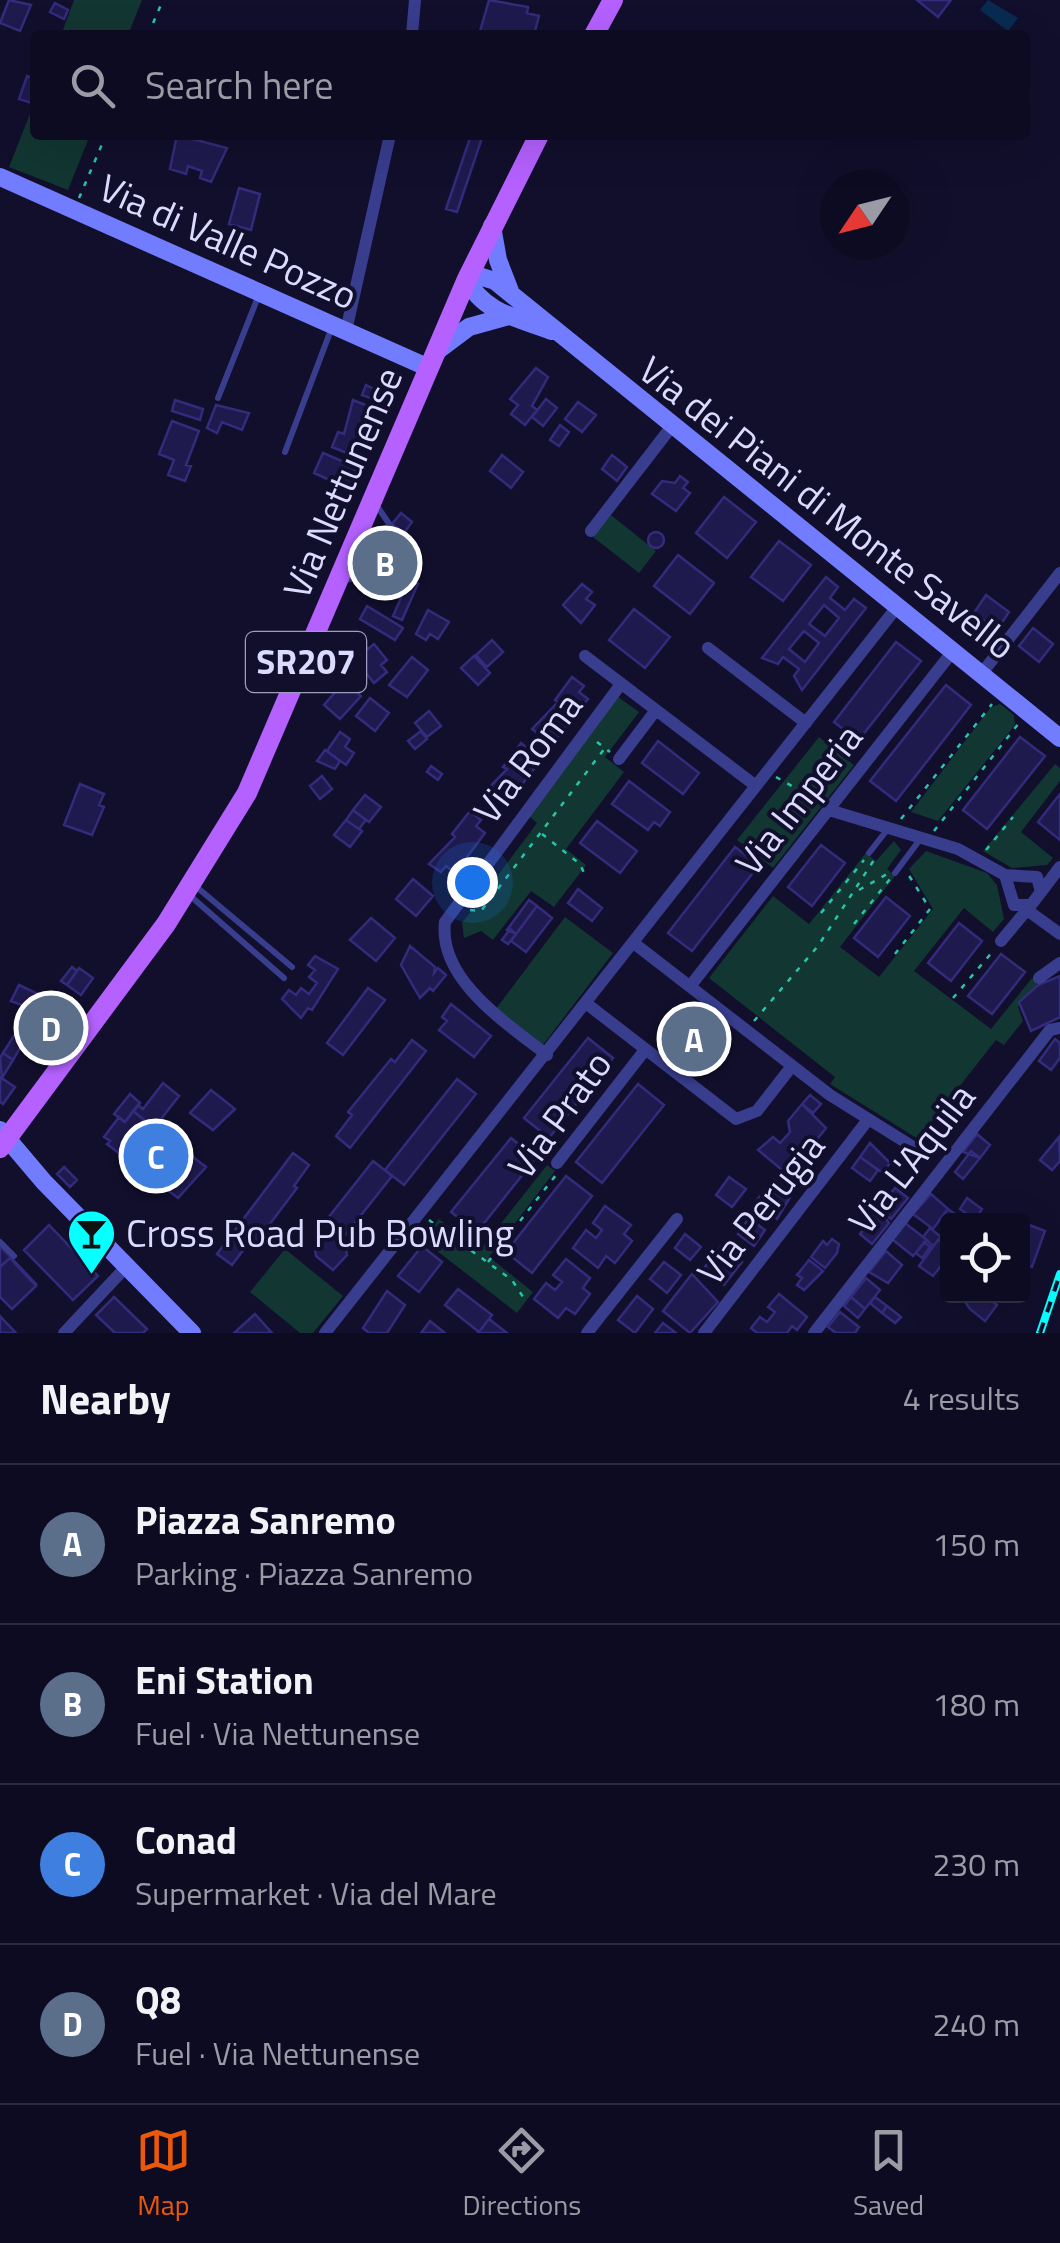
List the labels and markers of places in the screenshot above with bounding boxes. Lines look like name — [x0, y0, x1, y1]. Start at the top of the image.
pin: B — [352, 526, 418, 600]
pin: D — [18, 990, 84, 1066]
pin: A — [662, 1002, 726, 1076]
pin: C — [124, 1118, 188, 1194]
place label: Cross Road Pub Bowling — [126, 1204, 514, 1262]
bar icon: Cross Road Pub Bowling — [65, 1208, 117, 1276]

